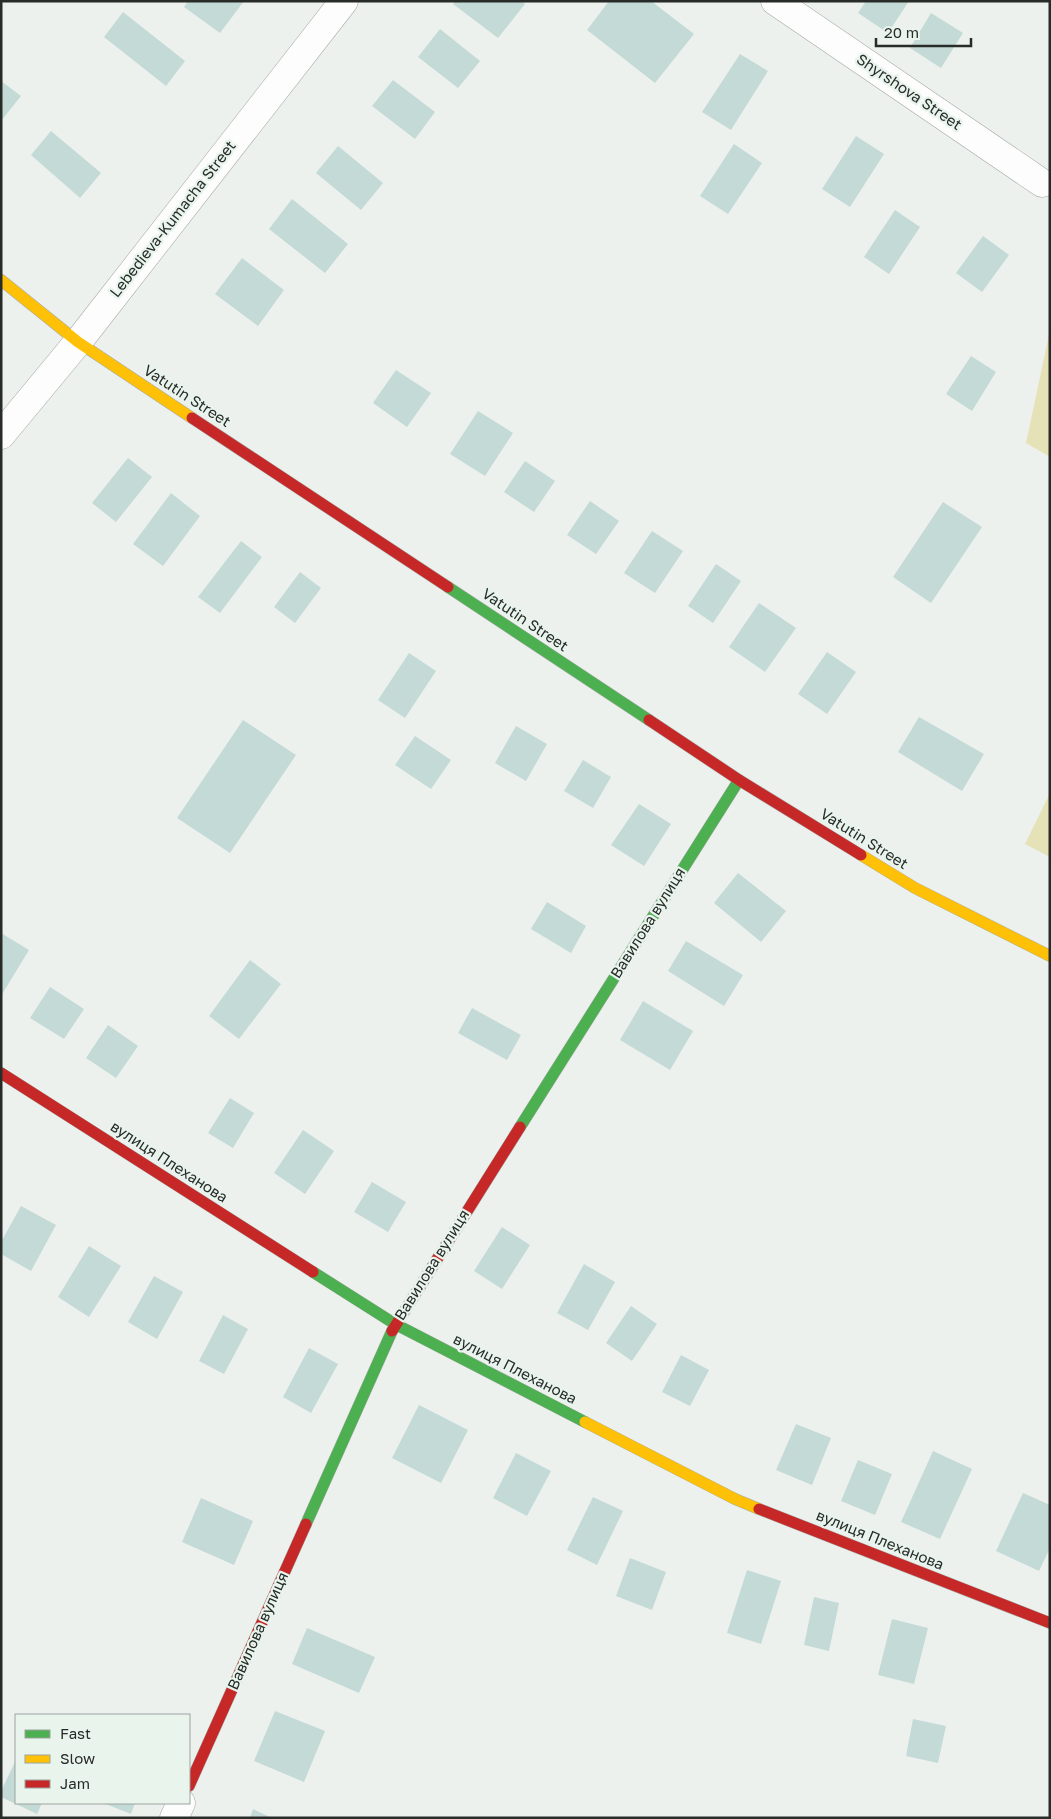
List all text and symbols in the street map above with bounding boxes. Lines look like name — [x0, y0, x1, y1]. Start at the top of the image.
scale bar — [876, 15, 971, 47]
text: 20 m — [884, 23, 919, 41]
street label: Shyrshova Street — [853, 49, 966, 133]
street label: Lebedieva-Kumacha Street — [105, 137, 239, 300]
street label: Vatutin Street — [141, 360, 234, 430]
street label: Vatutin Street — [479, 584, 572, 655]
street label: Vatutin Street — [817, 804, 912, 872]
street label: Вавилова вулиця — [606, 864, 688, 981]
street label: вулиця Плеханова — [108, 1117, 232, 1206]
street label: Вавилова вулиця — [390, 1206, 472, 1323]
street label: вулиця Плеханова — [451, 1329, 580, 1407]
street label: вулиця Плеханова — [814, 1505, 947, 1573]
street label: Вавилова вулиця — [223, 1569, 291, 1692]
legend — [15, 1714, 190, 1804]
text: Fast — [60, 1724, 91, 1742]
text: Slow — [60, 1749, 95, 1767]
text: Jam — [60, 1774, 90, 1792]

